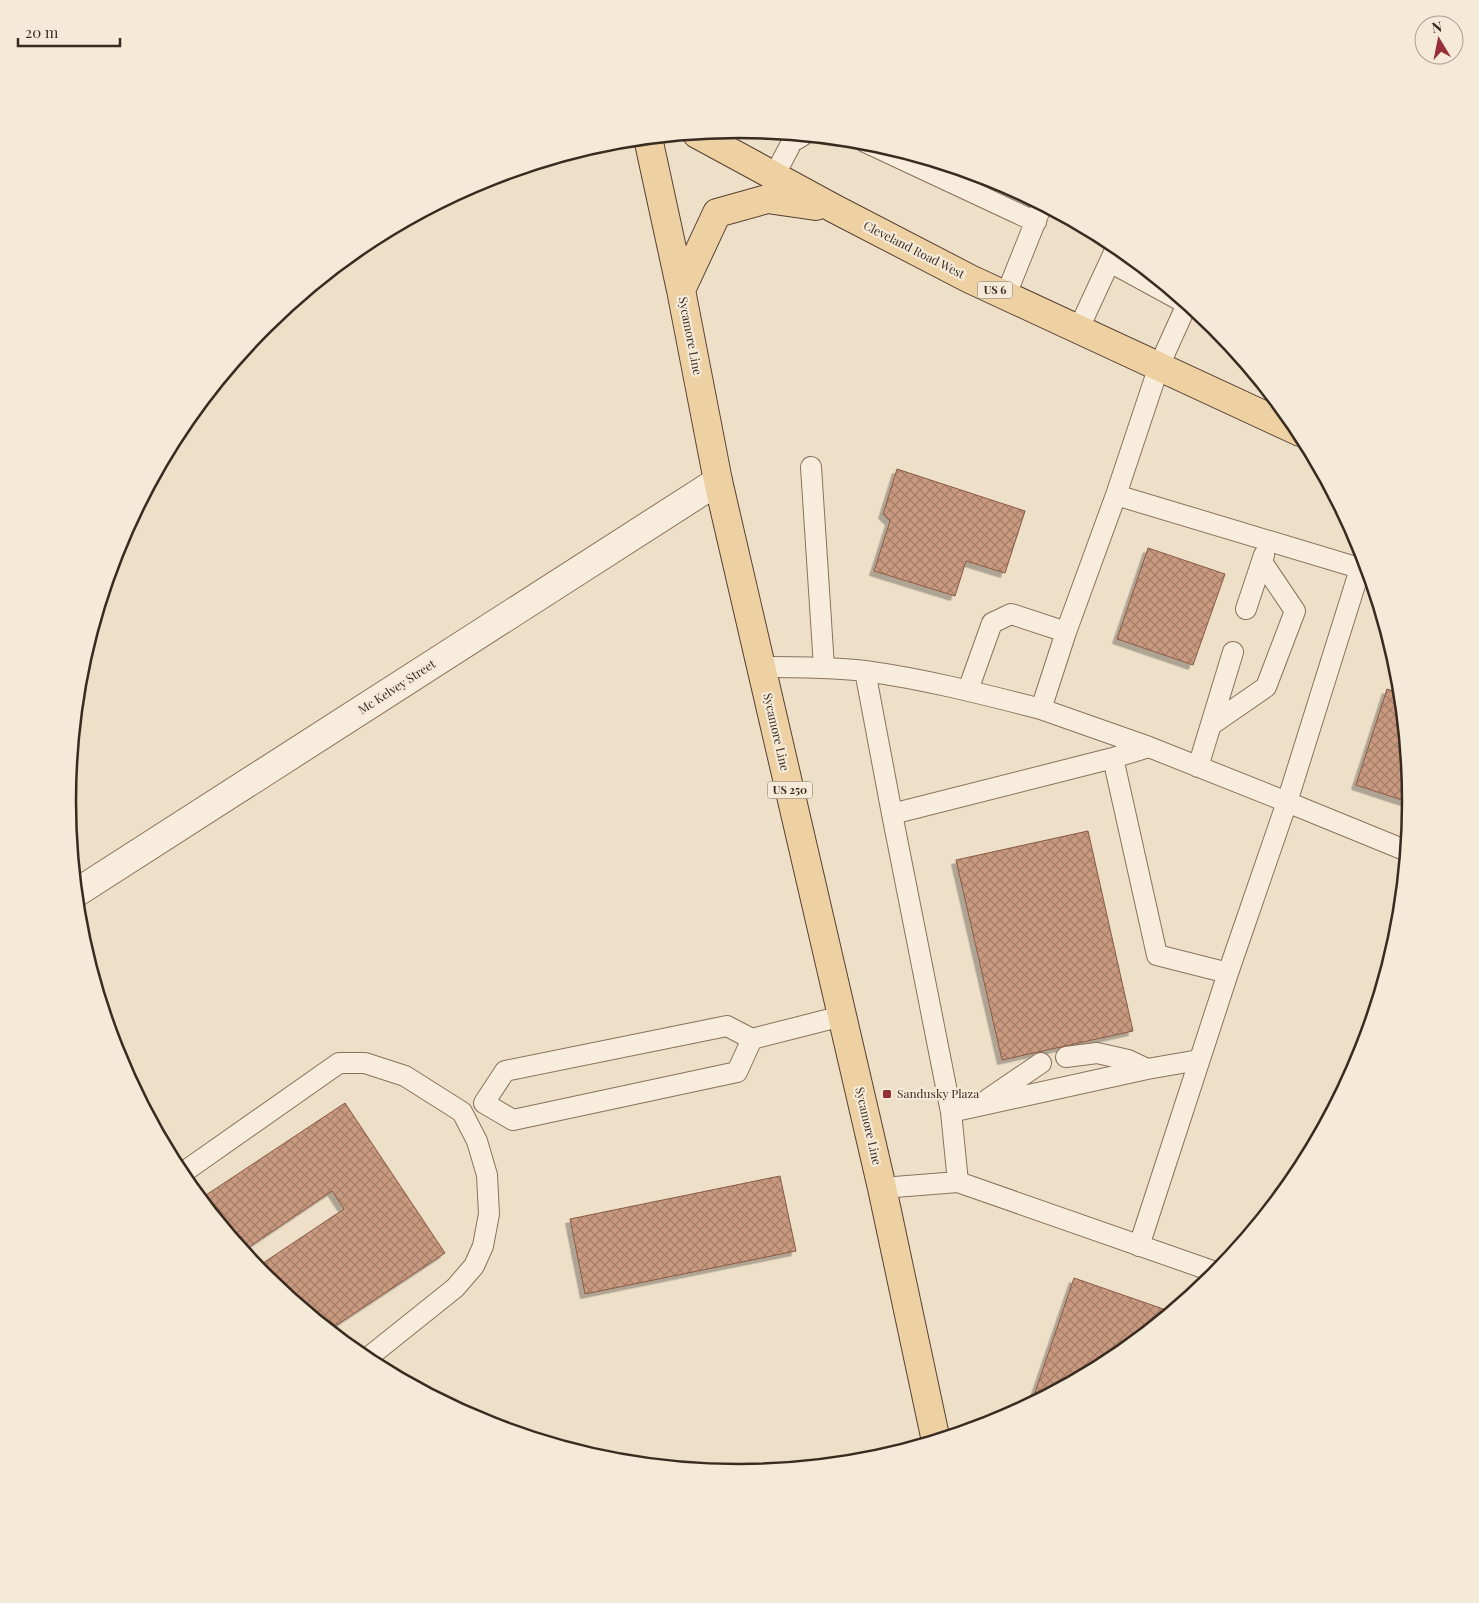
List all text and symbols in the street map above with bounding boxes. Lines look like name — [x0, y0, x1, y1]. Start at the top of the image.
scale bar — [18, 15, 120, 47]
north arrow — [1414, 15, 1464, 65]
text: N — [1430, 16, 1443, 37]
text: 20 m — [25, 22, 59, 42]
street label: Cleveland Road West — [861, 217, 968, 282]
road number: US 6 — [978, 282, 1012, 298]
street label: Sycamore Line — [676, 295, 706, 376]
street label: Mc Kelvey Street — [355, 655, 439, 717]
street label: Sycamore Line — [760, 691, 794, 772]
road number: US 250 — [768, 782, 812, 798]
street label: Sycamore Line — [852, 1085, 886, 1166]
place label: Sandusky Plaza — [897, 1085, 979, 1101]
marker: Sandusky Plaza — [881, 1088, 893, 1100]

